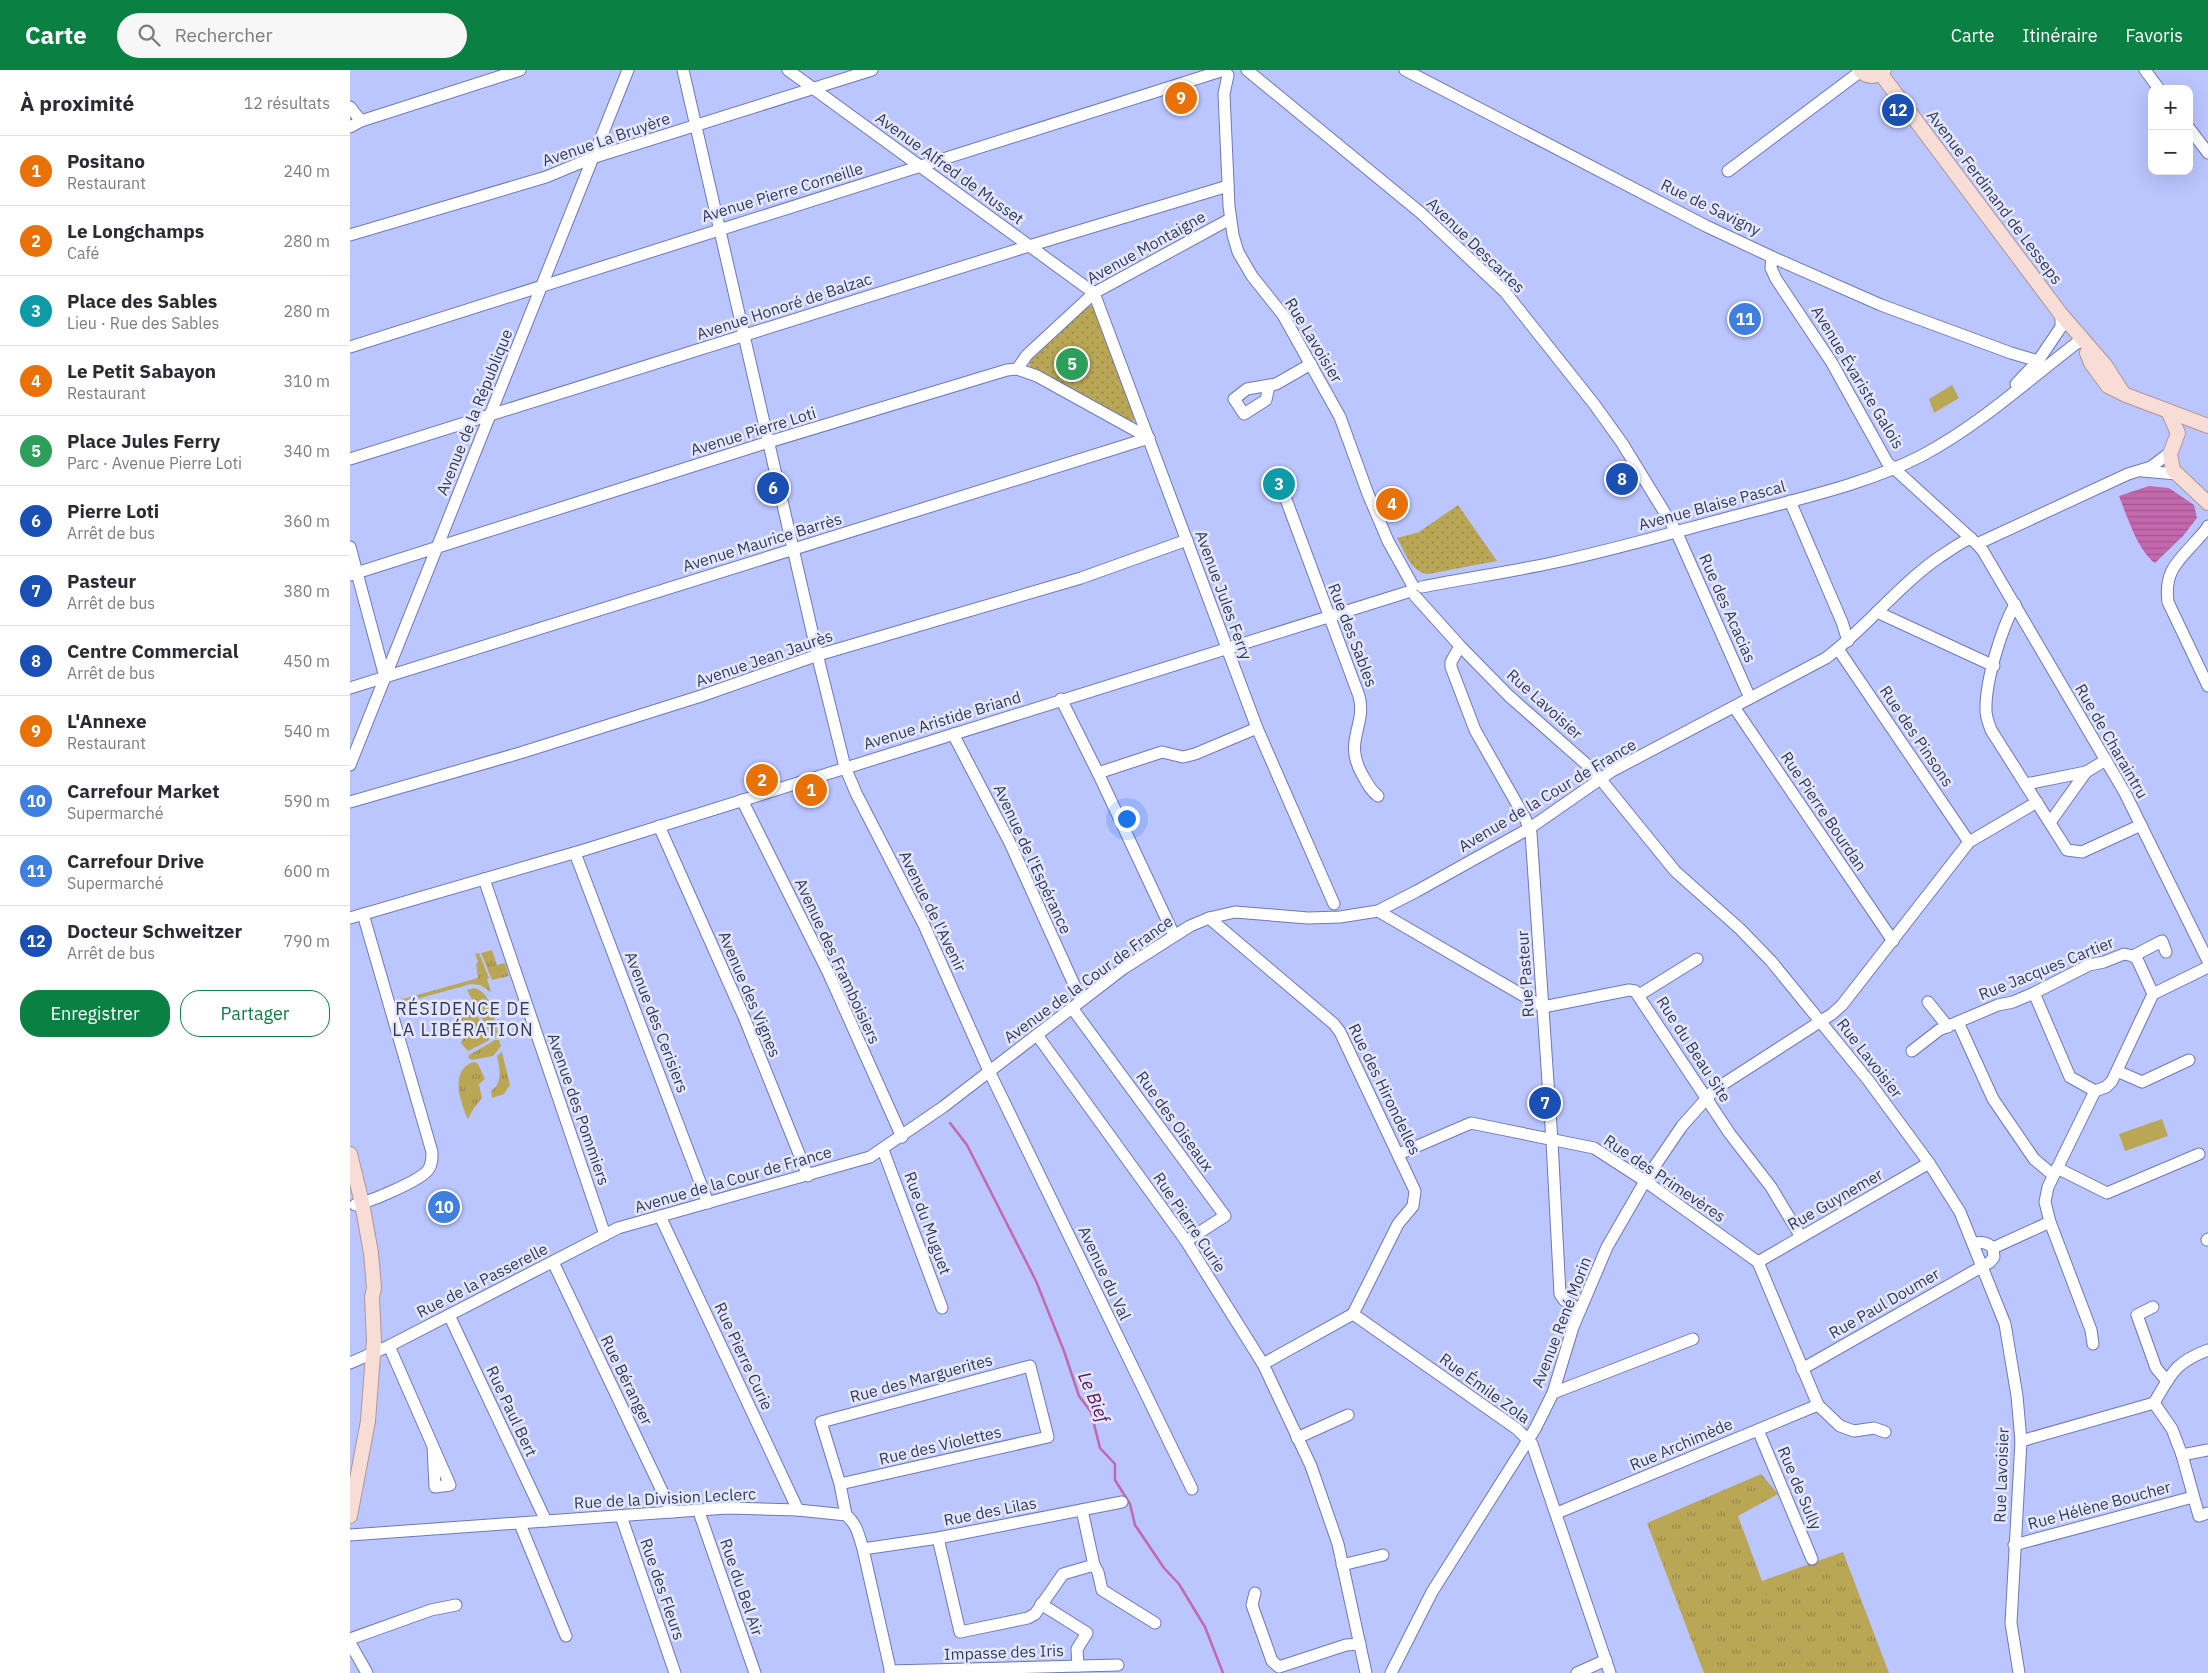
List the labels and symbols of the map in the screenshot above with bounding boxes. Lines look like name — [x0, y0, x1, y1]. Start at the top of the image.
pin: 9 — [1165, 79, 1197, 117]
pin: 12 — [1882, 91, 1914, 129]
street label: Avenue Ferdinand de Lesseps — [1923, 106, 2067, 288]
street label: Avenue Alfred de Musset — [872, 107, 1028, 229]
street label: Avenue La Bruyère — [539, 108, 673, 170]
street label: Avenue Pierre Corneille — [699, 158, 865, 226]
street label: Rue de Savigny — [1658, 174, 1764, 240]
street label: Avenue Descartes — [1423, 193, 1529, 297]
street label: Avenue Montaigne — [1083, 206, 1209, 288]
street label: Avenue Honoré de Balzac — [694, 268, 874, 344]
street label: Rue Lavoisier — [1281, 294, 1347, 386]
pin: 11 — [1729, 300, 1761, 338]
street label: Avenue Évariste Galois — [1807, 301, 1909, 452]
street label: Avenue de la République — [431, 326, 517, 498]
pin: 5 — [1056, 345, 1088, 383]
street label: Avenue Pierre Loti — [688, 402, 818, 460]
pin: 8 — [1606, 460, 1638, 498]
pin: 3 — [1263, 465, 1295, 503]
pin: 6 — [757, 469, 789, 507]
street label: Avenue Blaise Pascal — [1636, 476, 1788, 534]
pin: 4 — [1376, 485, 1408, 523]
street label: Avenue Maurice Barrès — [680, 508, 844, 576]
street label: Avenue Jules Ferry — [1191, 528, 1257, 663]
street label: Rue des Acacias — [1695, 551, 1761, 665]
street label: Rue des Sables — [1324, 580, 1382, 690]
street label: Avenue Jean Jaurès — [693, 625, 835, 691]
street label: Rue Lavoisier — [1503, 665, 1587, 743]
street label: Rue de Charaintru — [2071, 680, 2153, 802]
street label: Rue des Pinsons — [1876, 682, 1958, 790]
street label: Avenue Aristide Briand — [861, 687, 1023, 753]
street label: Avenue de la Cour de France — [1454, 734, 1640, 856]
street label: Rue Pierre Bourdan — [1777, 747, 1871, 875]
pin: 2 — [746, 761, 778, 799]
pin: 1 — [795, 771, 827, 809]
street label: Avenue de l'Espérance — [990, 781, 1077, 937]
your location — [1114, 806, 1140, 832]
street label: Avenue de l'Avenir — [895, 847, 971, 975]
street label: Avenue des Framboisiers — [791, 875, 885, 1047]
street label: Avenue de la Cour de France — [1000, 911, 1177, 1047]
street label: Avenue des Vignes — [714, 928, 786, 1060]
street label: Rue Pasteur — [1512, 930, 1538, 1018]
street label: Rue Jacques Cartier — [1976, 932, 2117, 1004]
street label: Avenue des Cerisiers — [621, 949, 693, 1095]
street label: Rue du Beau Site — [1652, 992, 1736, 1106]
district label: RÉSIDENCE DE LA LIBÉRATION — [392, 997, 534, 1041]
street label: Rue Lavoisier — [1833, 1014, 1907, 1102]
street label: Rue des Hirondelles — [1344, 1020, 1426, 1158]
street label: Avenue des Pommiers — [544, 1030, 614, 1188]
street label: Rue des Oiseaux — [1132, 1067, 1218, 1175]
pin: 7 — [1529, 1084, 1561, 1122]
street label: Rue des Primevères — [1600, 1130, 1730, 1226]
street label: Avenue de la Cour de France — [632, 1141, 834, 1217]
street label: Rue Guynemer — [1784, 1164, 1886, 1234]
street label: Rue Pierre Curie — [1149, 1168, 1231, 1276]
street label: Rue du Muguet — [900, 1169, 956, 1277]
pin: 10 — [428, 1188, 460, 1226]
street label: Avenue du Val — [1074, 1223, 1136, 1323]
street label: Rue de la Passerelle — [413, 1238, 551, 1322]
street label: Avenue René Morin — [1527, 1254, 1595, 1390]
street label: Rue Paul Doumer — [1825, 1263, 1943, 1343]
street label: Rue Pierre Curie — [710, 1299, 778, 1413]
street label: Rue Béranger — [597, 1332, 657, 1428]
street label: Rue Émile Zola — [1436, 1348, 1535, 1428]
street label: Rue des Marguerites — [847, 1349, 995, 1407]
street label: Rue Paul Bert — [482, 1362, 542, 1460]
water label: Le Bief — [1073, 1368, 1115, 1427]
street label: Rue Archimède — [1627, 1413, 1736, 1475]
street label: Rue des Violettes — [877, 1421, 1003, 1469]
street label: Rue Lavoisier — [1989, 1427, 2013, 1523]
street label: Rue de Sully — [1773, 1443, 1827, 1533]
street label: Rue Hélène Boucher — [2025, 1476, 2173, 1534]
street label: Rue de la Division Leclerc — [573, 1483, 757, 1513]
street label: Rue des Lilas — [942, 1492, 1038, 1530]
street label: Rue des Fleurs — [636, 1535, 690, 1643]
street label: Rue du Bel Air — [716, 1536, 768, 1638]
street label: Impasse des Iris — [944, 1640, 1064, 1664]

